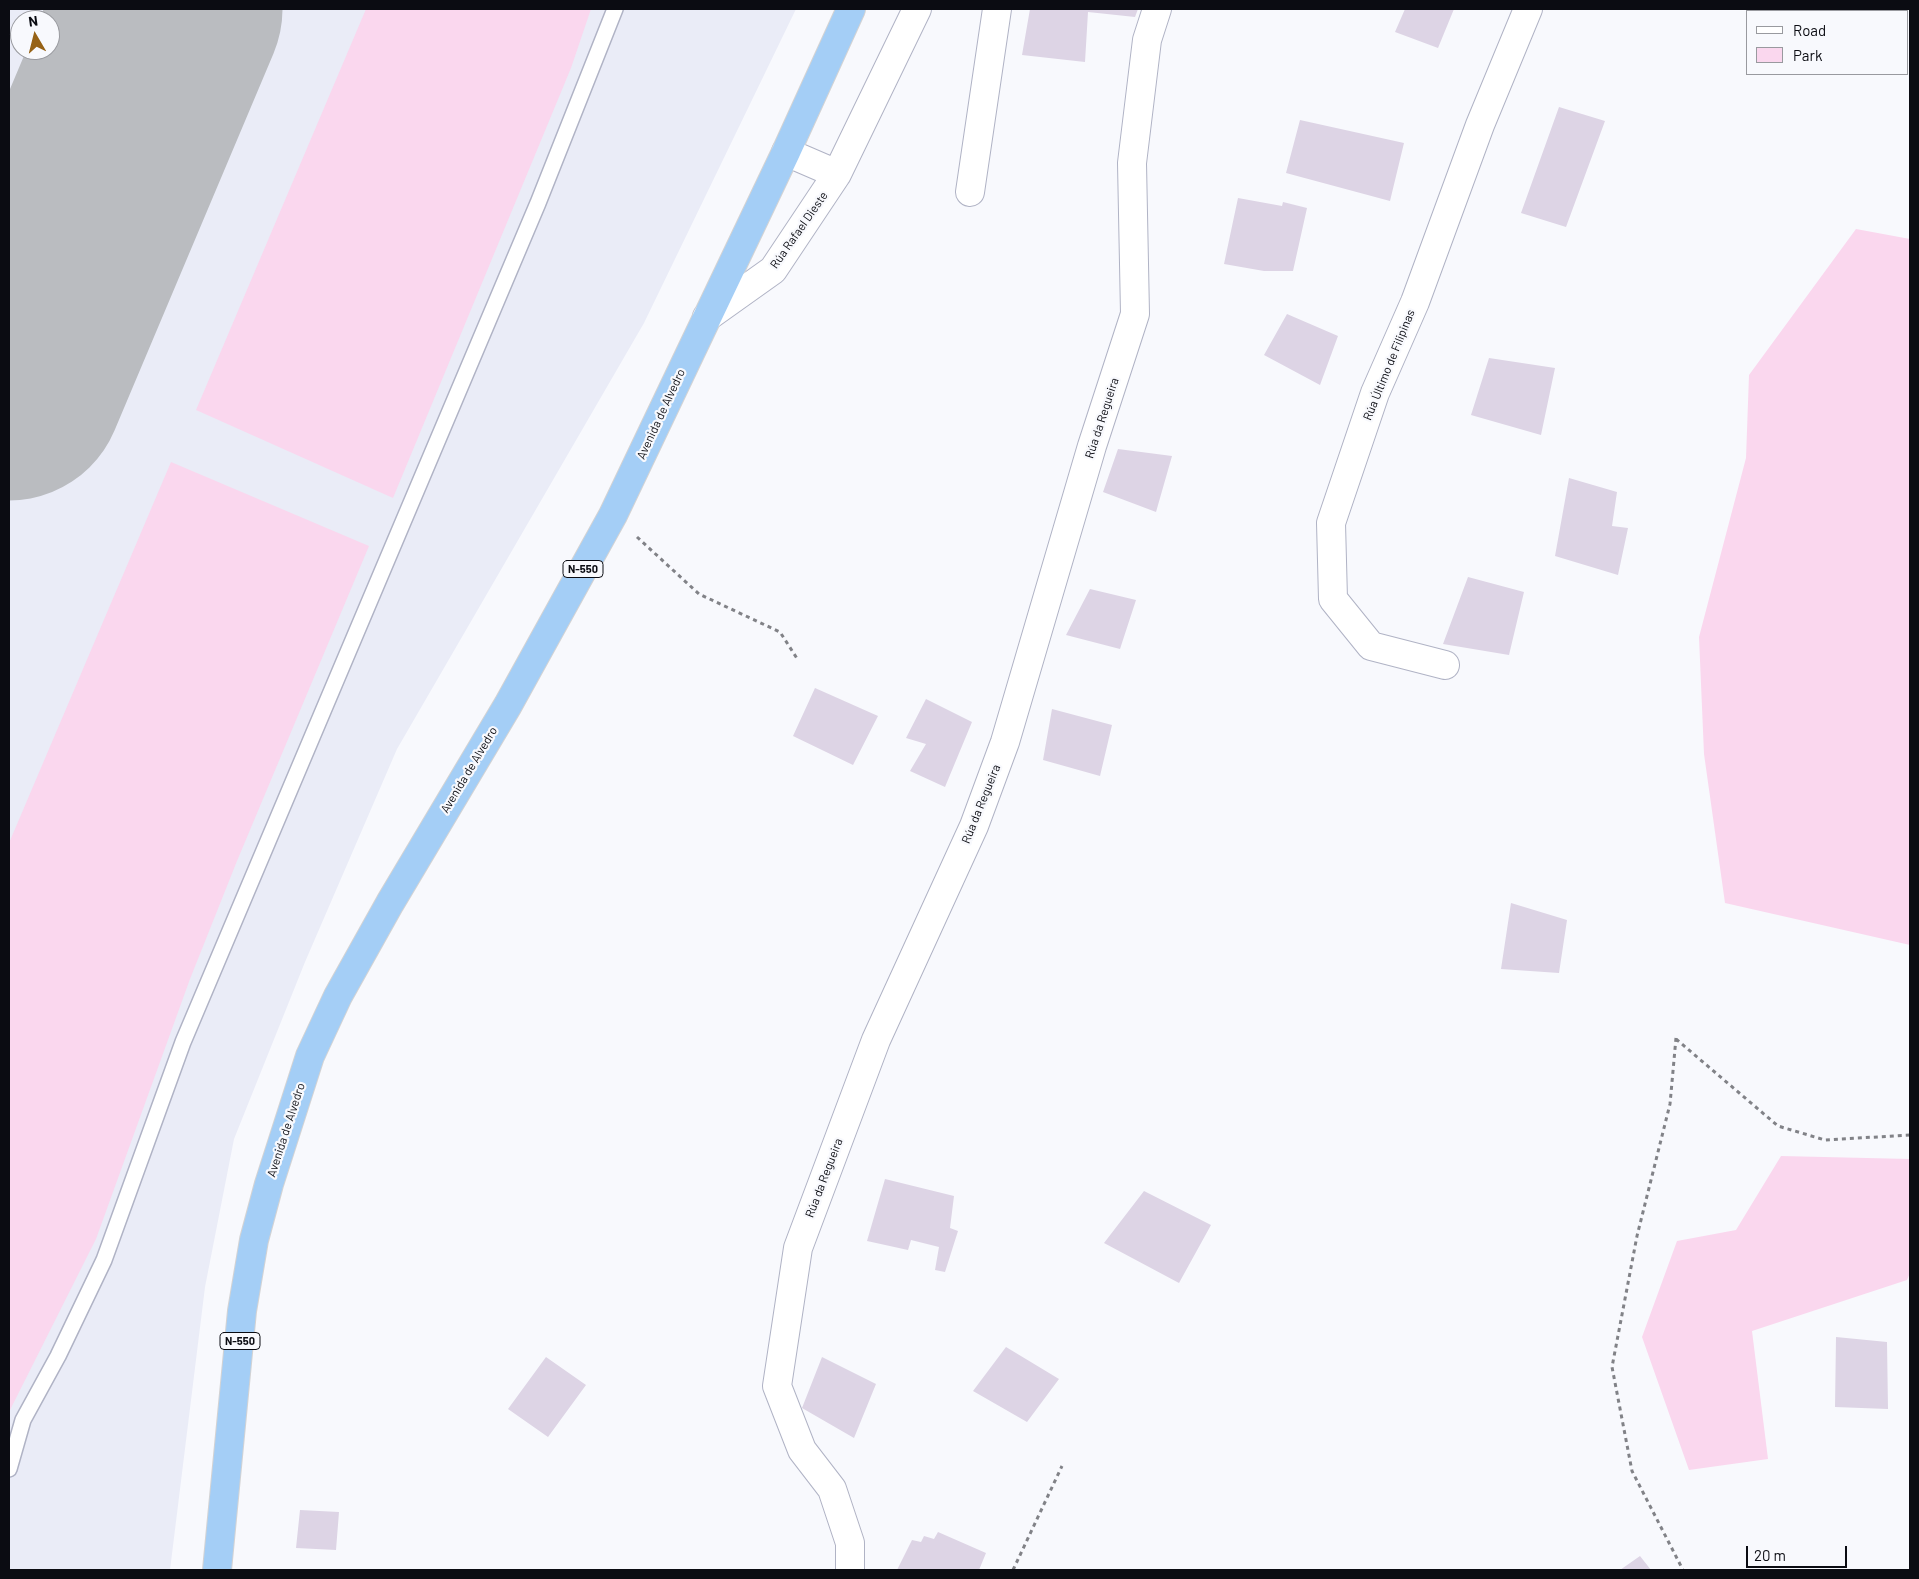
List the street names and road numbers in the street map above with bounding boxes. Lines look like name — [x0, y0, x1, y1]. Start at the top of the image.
street label: Rúa Rafael Dieste — [767, 189, 831, 271]
street label: Rúa Último de Filipinas — [1360, 308, 1418, 422]
street label: Avenida de Alvedro — [634, 366, 688, 462]
street label: Rúa da Regueira — [1082, 376, 1122, 460]
road number: N-550 — [563, 560, 603, 578]
street label: Avenida de Alvedro — [438, 724, 500, 816]
street label: Rúa da Regueira — [959, 762, 1003, 846]
street label: Avenida de Alvedro — [264, 1081, 308, 1179]
street label: Rúa da Regueira — [802, 1136, 846, 1220]
road number: N-550 — [220, 1332, 260, 1350]

